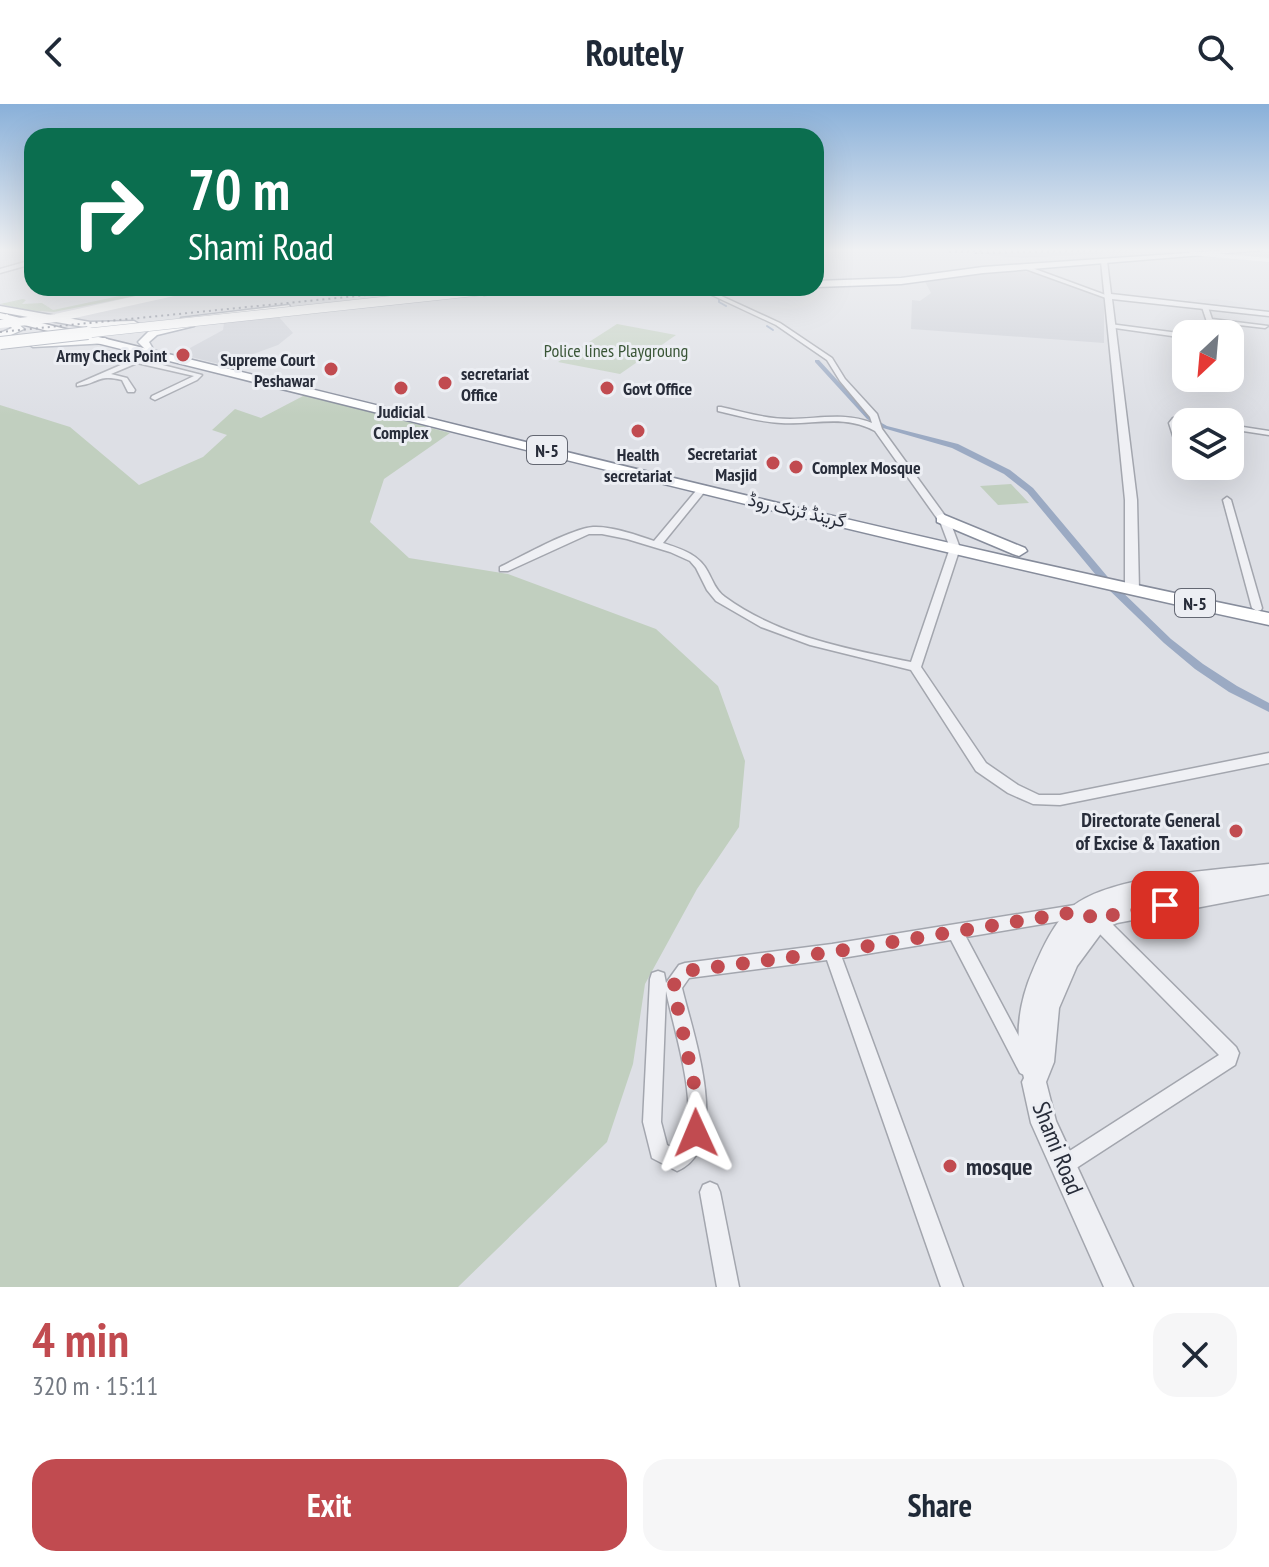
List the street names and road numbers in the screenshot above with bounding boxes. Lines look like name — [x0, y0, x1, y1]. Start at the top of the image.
road number: N-5 — [527, 436, 567, 464]
street label: گرینڈ ٹرنک روڈ — [746, 488, 848, 532]
road number: N-5 — [1175, 589, 1215, 617]
street label: Shami Road — [1025, 1097, 1091, 1199]

